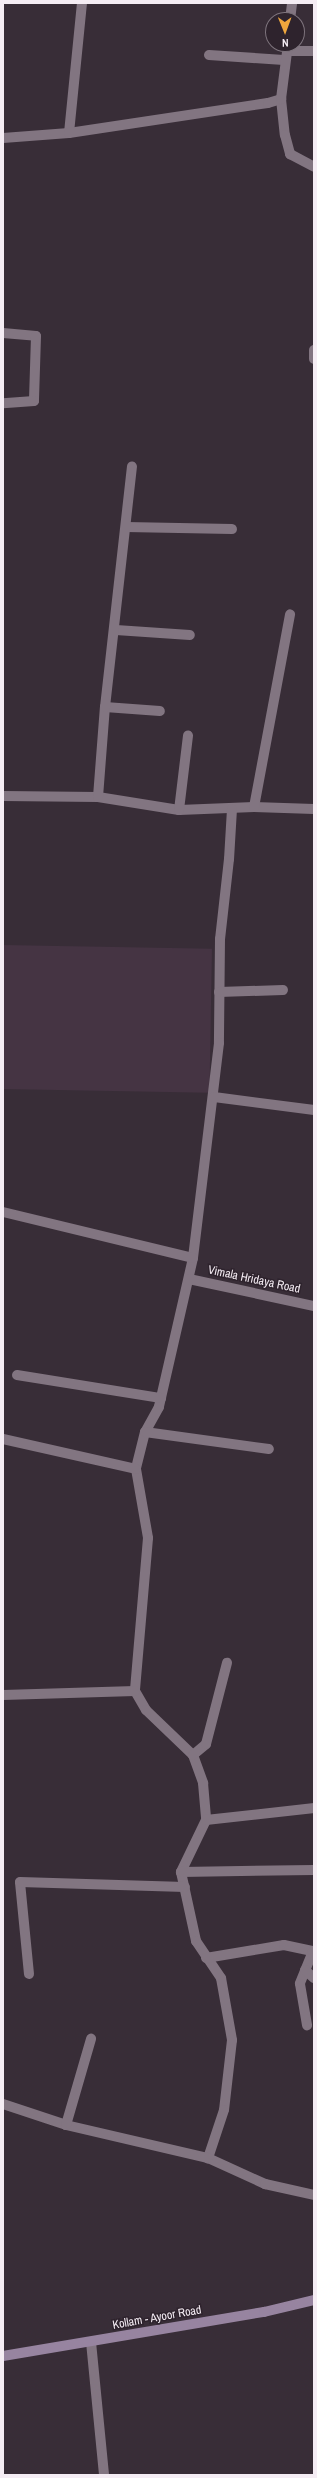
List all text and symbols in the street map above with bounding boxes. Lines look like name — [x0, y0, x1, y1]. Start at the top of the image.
north arrow — [265, 12, 305, 52]
text: N — [282, 36, 289, 50]
street label: Vimala Hridaya Road — [207, 1263, 301, 1297]
street label: Kollam - Ayoor Road — [111, 2303, 203, 2333]

